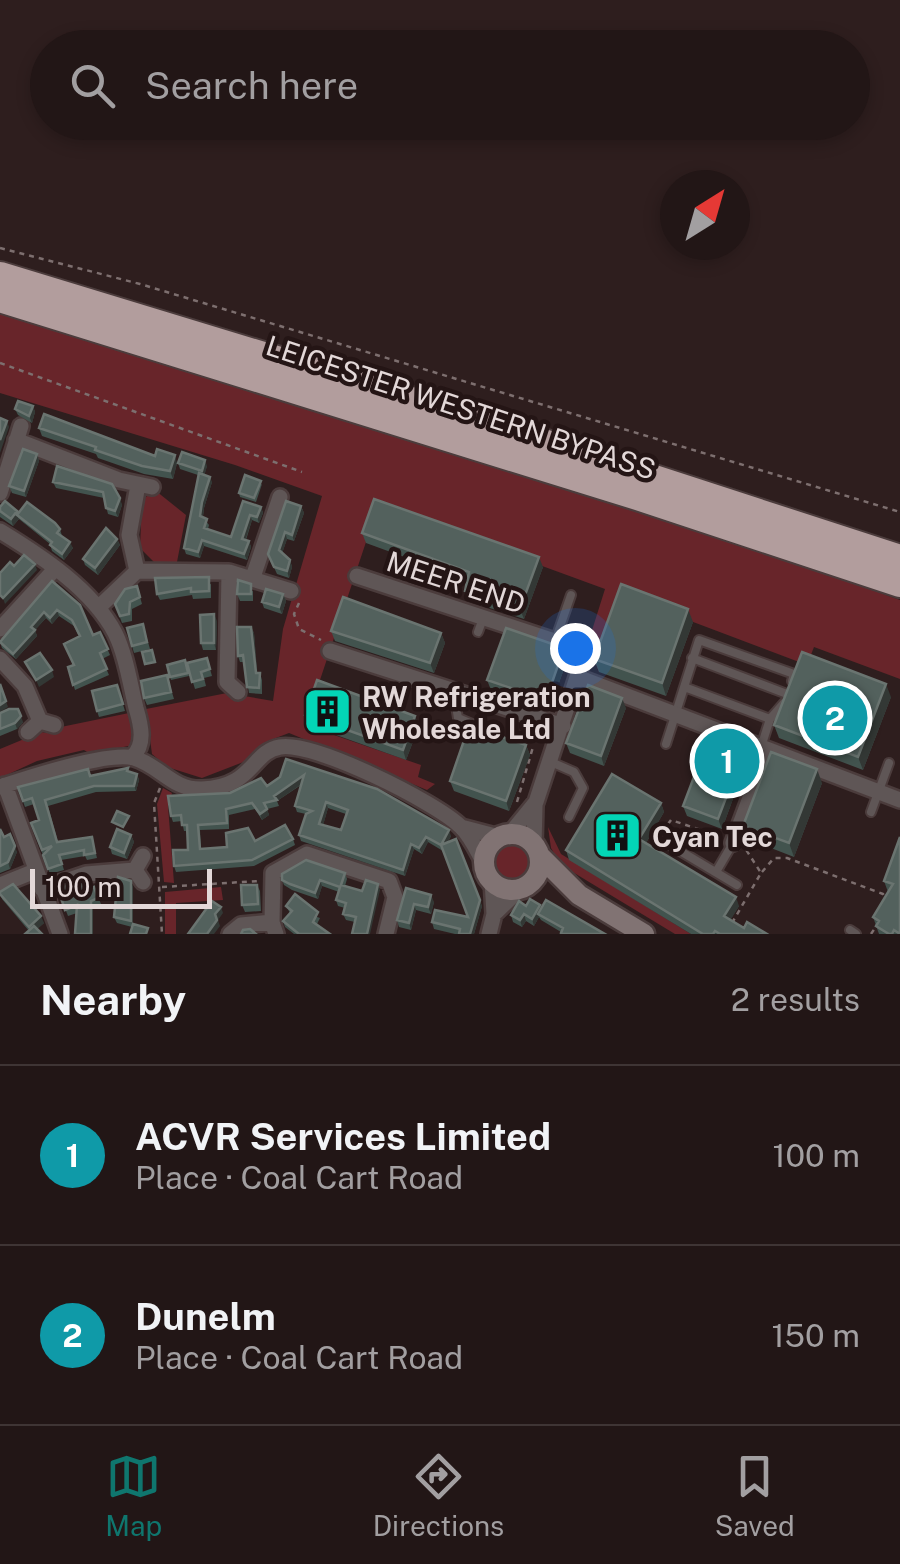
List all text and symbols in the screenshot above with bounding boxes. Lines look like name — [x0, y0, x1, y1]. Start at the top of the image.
search box — [30, 30, 870, 140]
icon: search — [65, 58, 120, 113]
text: Search here — [145, 63, 358, 108]
north arrow — [660, 170, 750, 260]
street label: LEICESTER WESTERN BYPASS — [262, 328, 660, 486]
street label: MEER END — [383, 544, 529, 620]
your location — [550, 623, 601, 674]
place label: RW Refrigeration Wholesale Ltd — [362, 680, 591, 745]
pin: 2 — [802, 680, 868, 756]
building icon: RW Refrigeration Wholesale Ltd — [301, 686, 353, 738]
pin: 1 — [694, 724, 760, 798]
building icon: Cyan Tec — [591, 810, 643, 862]
place label: Cyan Tec — [652, 820, 773, 853]
scale bar — [30, 864, 212, 908]
text: 100 m — [45, 870, 122, 903]
text: Nearby — [40, 975, 186, 1024]
text: 2 results — [731, 981, 860, 1018]
text: ACVR Services Limited — [135, 1114, 551, 1159]
text: 1 — [66, 1137, 79, 1174]
text: 100 m — [773, 1137, 860, 1174]
text: Place · Coal Cart Road — [135, 1159, 463, 1196]
text: Dunelm — [135, 1294, 276, 1339]
text: 2 — [62, 1317, 83, 1354]
text: 150 m — [771, 1317, 860, 1354]
text: Place · Coal Cart Road — [135, 1339, 463, 1376]
tab: Map — [105, 1449, 162, 1542]
tab: Directions — [373, 1449, 504, 1542]
tab: Saved — [715, 1449, 795, 1542]

